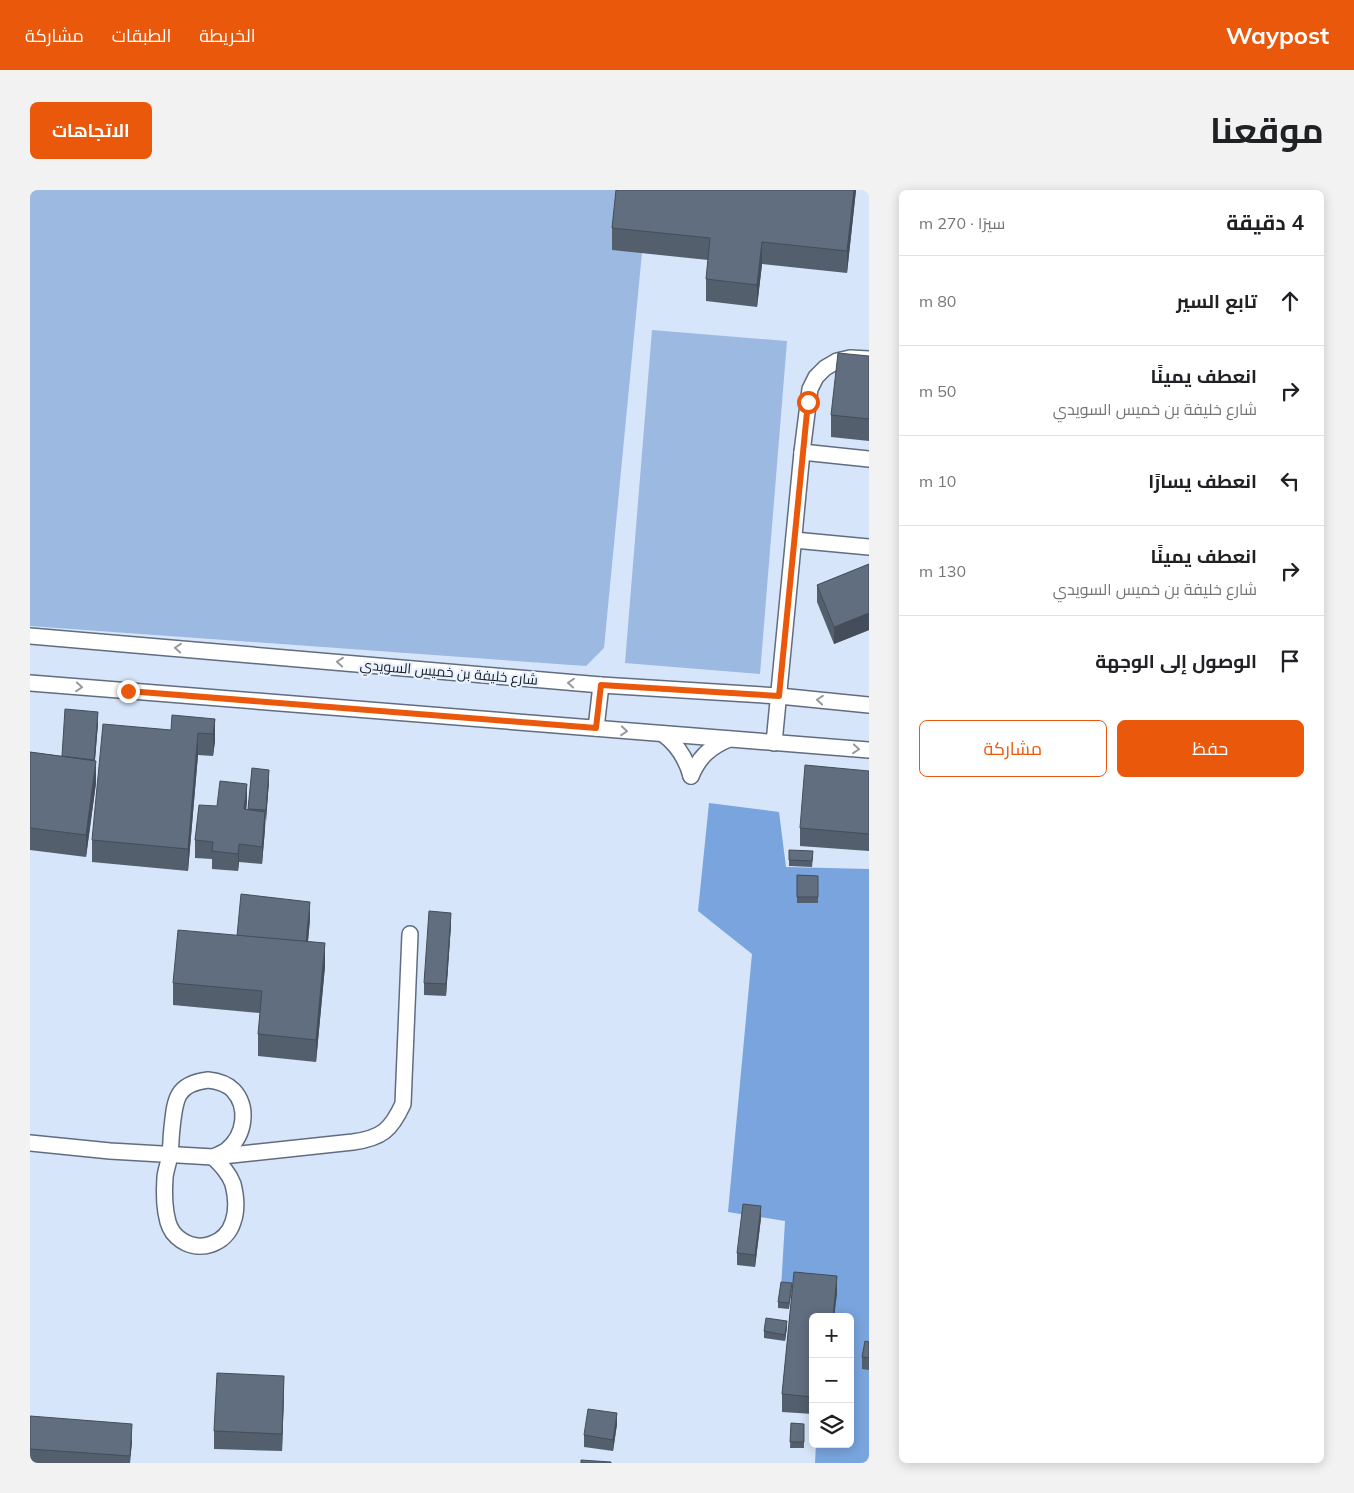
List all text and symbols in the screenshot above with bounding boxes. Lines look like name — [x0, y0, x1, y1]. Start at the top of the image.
text: Waypost — [1226, 20, 1329, 50]
text: مشاركة — [25, 24, 84, 47]
text: الطبقات — [112, 24, 171, 47]
text: الخريطة — [199, 24, 256, 47]
button: الاتجاهات — [30, 102, 152, 159]
text: موقعنا — [1210, 108, 1324, 152]
text: 4 دقيقة — [1226, 209, 1304, 235]
text: سيرًا · 270 m — [919, 213, 1005, 233]
icon: ahead — [1276, 287, 1304, 315]
text: تابع السير — [1176, 289, 1257, 313]
text: 80 m — [919, 291, 956, 311]
text: انعطف يمينًا — [1151, 364, 1257, 388]
icon: right — [1276, 377, 1304, 405]
text: 50 m — [919, 381, 956, 401]
route start — [797, 391, 820, 414]
text: شارع خليفة بن خميس السويدي — [1053, 399, 1257, 419]
icon: left — [1276, 467, 1304, 495]
text: انعطف يسارًا — [1148, 469, 1257, 493]
text: 10 m — [919, 471, 956, 491]
text: انعطف يمينًا — [1151, 544, 1257, 568]
icon: right — [1276, 557, 1304, 585]
text: 130 m — [919, 561, 966, 581]
text: شارع خليفة بن خميس السويدي — [1053, 579, 1257, 599]
one-way arrow — [173, 643, 181, 654]
icon: arrive — [1276, 647, 1304, 675]
text: الوصول إلى الوجهة — [1095, 649, 1257, 673]
street label: شارع خليفة بن خميس السويدي — [359, 655, 539, 692]
one-way arrow — [335, 657, 343, 668]
one-way arrow — [567, 677, 575, 688]
route end — [117, 680, 140, 703]
one-way arrow — [75, 682, 83, 693]
one-way arrow — [816, 695, 824, 706]
button: مشاركة — [919, 720, 1107, 777]
button: حفظ — [1117, 720, 1304, 777]
one-way arrow — [621, 725, 629, 736]
one-way arrow — [852, 744, 860, 755]
map controls — [809, 1313, 854, 1448]
button: + — [809, 1313, 854, 1358]
button: − — [809, 1358, 854, 1403]
button: layers — [809, 1403, 854, 1448]

